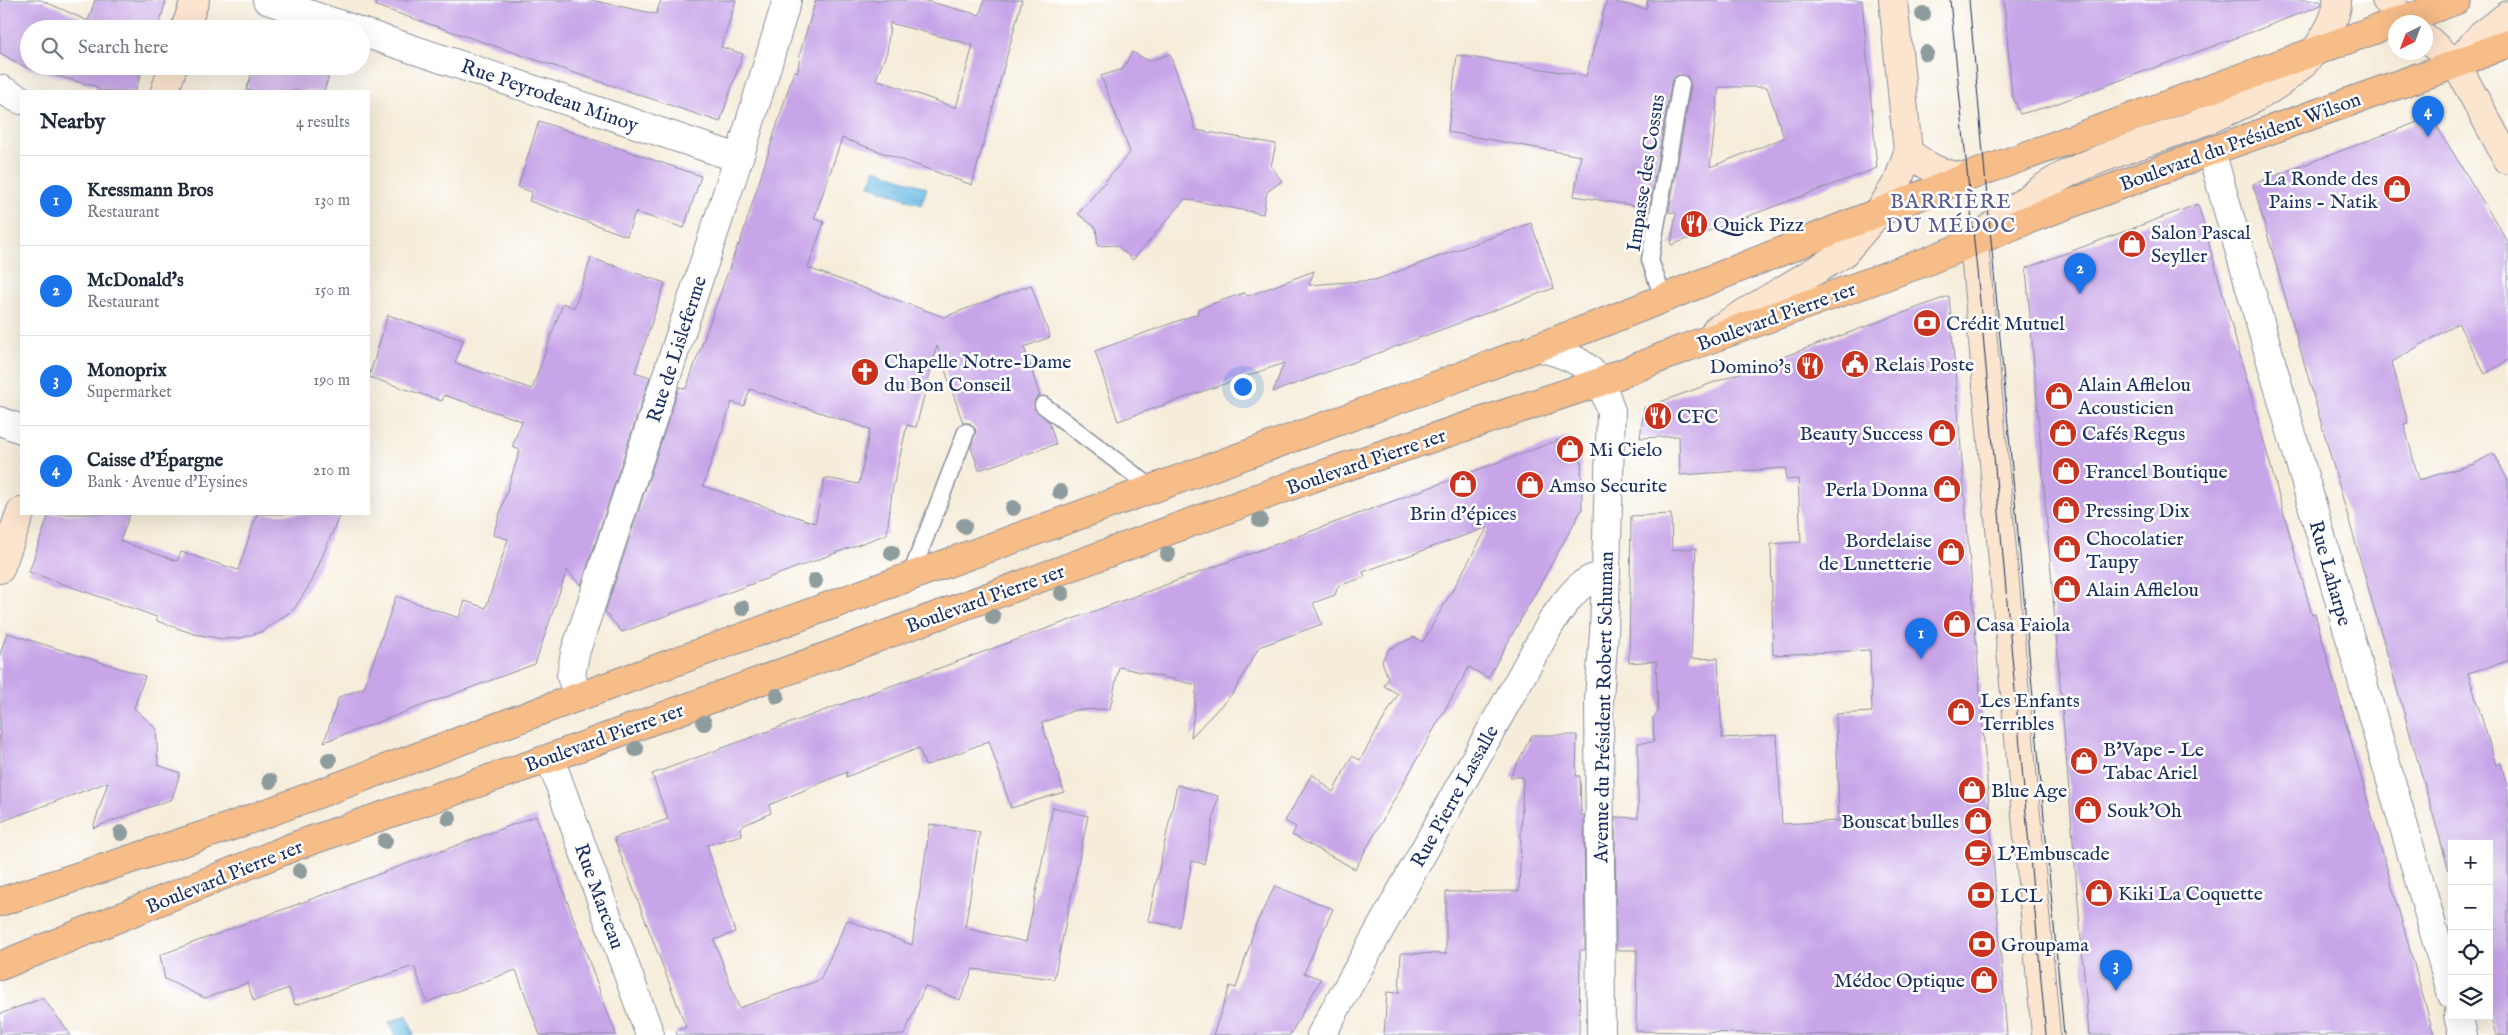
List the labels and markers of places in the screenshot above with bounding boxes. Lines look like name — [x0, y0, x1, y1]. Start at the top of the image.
pin: 4 — [2412, 96, 2444, 137]
place label: La Ronde des Pains - Natik — [2263, 167, 2378, 215]
shop icon: La Ronde des Pains - Natik — [2382, 174, 2412, 204]
restaurant icon: Quick Pizz — [1679, 209, 1709, 239]
place label: Quick Pizz — [1713, 213, 1804, 238]
place label: Salon Pascal Seyller — [2151, 221, 2251, 269]
shop icon: Salon Pascal Seyller — [2117, 229, 2147, 259]
pin: 2 — [2064, 253, 2096, 294]
bank icon: Crédit Mutuel — [1912, 308, 1942, 338]
place label: Crédit Mutuel — [1946, 312, 2065, 337]
public building icon: Relais Poste — [1840, 349, 1870, 379]
place label: Chapelle Notre-Dame du Bon Conseil — [884, 350, 1071, 398]
restaurant icon: Domino's — [1795, 351, 1825, 381]
place label: Relais Poste — [1874, 353, 1974, 378]
place label: Domino's — [1710, 355, 1791, 380]
church icon: Chapelle Notre-Dame du Bon Conseil — [850, 357, 880, 387]
place label: Alain Afflelou Acousticien — [2077, 373, 2191, 421]
shop icon: Alain Afflelou Acousticien — [2044, 381, 2074, 411]
restaurant icon: CFC — [1643, 401, 1673, 431]
place label: CFC — [1677, 405, 1718, 430]
shop icon: Beauty Success — [1927, 418, 1957, 448]
shop icon: Cafés Regus — [2048, 418, 2078, 448]
place label: Beauty Success — [1799, 422, 1923, 447]
place label: Cafés Regus — [2082, 422, 2185, 447]
shop icon: Mi Cielo — [1555, 434, 1585, 464]
place label: Mi Cielo — [1589, 438, 1663, 463]
shop icon: Francel Boutique — [2051, 456, 2081, 486]
place label: Francel Boutique — [2085, 460, 2228, 485]
shop icon: Brin d’épices — [1448, 469, 1478, 499]
shop icon: Amso Securite — [1515, 470, 1545, 500]
place label: Amso Securite — [1548, 474, 1667, 499]
shop icon: Perla Donna — [1932, 474, 1962, 504]
place label: Perla Donna — [1825, 478, 1928, 503]
shop icon: Pressing Dix — [2051, 495, 2081, 525]
place label: Pressing Dix — [2085, 499, 2190, 524]
place label: Brin d’épices — [1409, 502, 1517, 527]
place label: Chocolatier Taupy — [2086, 527, 2184, 575]
place label: Bordelaise de Lunetterie — [1819, 529, 1932, 577]
shop icon: Chocolatier Taupy — [2052, 534, 2082, 564]
shop icon: Bordelaise de Lunetterie — [1936, 537, 1966, 567]
shop icon: Alain Afflelou — [2052, 574, 2082, 604]
place label: Alain Afflelou — [2085, 578, 2199, 603]
shop icon: Casa Faiola — [1942, 609, 1972, 639]
place label: Casa Faiola — [1976, 613, 2070, 638]
pin: 1 — [1905, 618, 1937, 659]
place label: Les Enfants Terribles — [1980, 689, 2080, 737]
shop icon: Les Enfants Terribles — [1946, 697, 1976, 727]
place label: B'Vape - Le Tabac Ariel — [2103, 738, 2204, 786]
shop icon: B'Vape - Le Tabac Ariel — [2069, 746, 2099, 776]
shop icon: Blue Age — [1957, 775, 1987, 805]
place label: Blue Age — [1991, 779, 2067, 804]
shop icon: Souk'Oh — [2073, 795, 2103, 825]
place label: Souk'Oh — [2107, 799, 2182, 824]
shop icon: Bouscat bulles — [1963, 806, 1993, 836]
place label: Bouscat bulles — [1841, 810, 1959, 835]
cafe icon: L'Embuscade — [1963, 838, 1993, 868]
place label: L'Embuscade — [1997, 842, 2110, 867]
shop icon: Kiki La Coquette — [2084, 878, 2114, 908]
bank icon: LCL — [1966, 880, 1996, 910]
place label: Kiki La Coquette — [2118, 882, 2263, 907]
place label: LCL — [2000, 884, 2044, 909]
bank icon: Groupama — [1967, 929, 1997, 959]
place label: Groupama — [2001, 933, 2089, 958]
pin: 3 — [2100, 950, 2132, 991]
shop icon: Médoc Optique — [1969, 965, 1999, 995]
place label: Médoc Optique — [1834, 969, 1965, 994]

